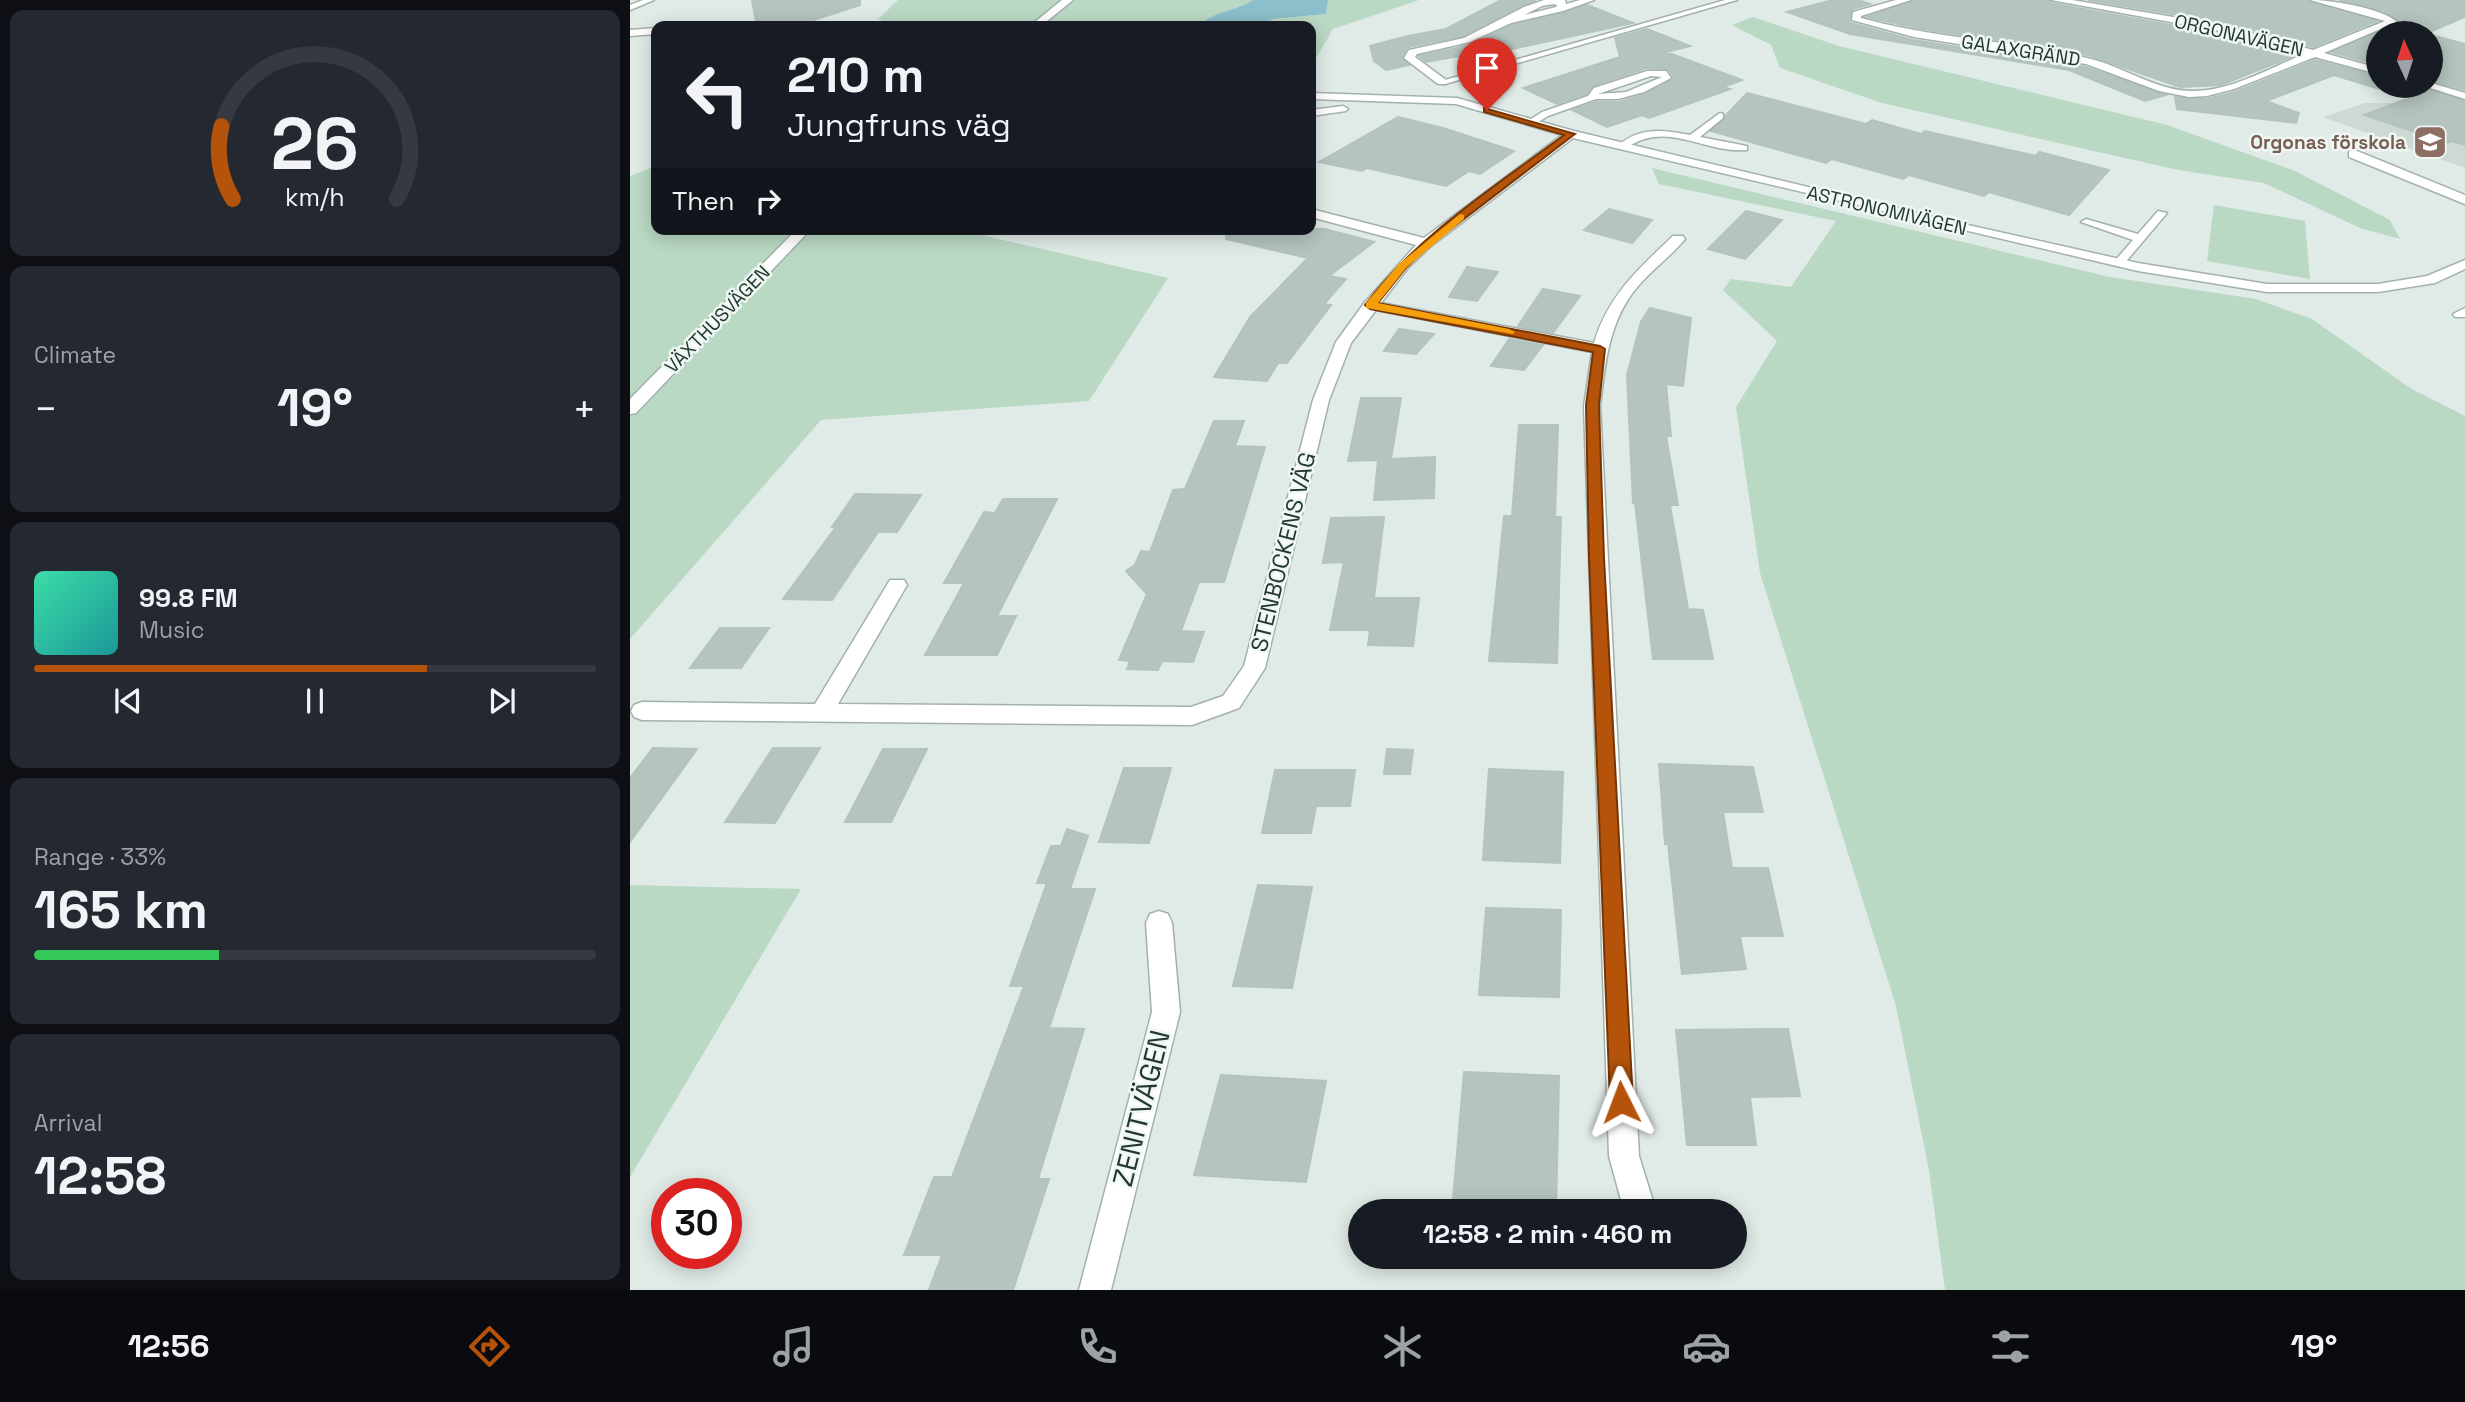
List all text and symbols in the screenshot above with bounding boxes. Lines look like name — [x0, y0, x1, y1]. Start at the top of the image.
street label: ORGONAVÄGEN — [2172, 8, 2306, 63]
north arrow — [2366, 21, 2443, 98]
map controls — [2366, 21, 2443, 98]
street label: GALAXGRÄND — [1960, 29, 2082, 72]
pin — [1457, 38, 1517, 110]
text: 210 m — [787, 44, 924, 106]
icon: left — [672, 49, 763, 140]
icon: arrive — [1468, 49, 1506, 87]
text: 26 — [271, 97, 359, 190]
text: Jungfruns väg — [787, 105, 1011, 145]
school or university icon: Orgonas förskola — [2411, 123, 2449, 161]
place label: Orgonas förskola — [2250, 130, 2406, 155]
street label: ASTRONOMIVÄGEN — [1804, 180, 1969, 241]
text: km/h — [285, 181, 345, 213]
icon: right — [749, 182, 787, 220]
text: Then — [672, 184, 735, 218]
street label: VÄXTHUSVÄGEN — [659, 260, 775, 379]
text: Climate — [34, 340, 116, 370]
text: 19° — [277, 375, 353, 441]
text: − — [34, 385, 58, 433]
text: + — [572, 385, 596, 433]
street label: STENBOCKENS VÄG — [1244, 449, 1322, 655]
text: 99.8 FM — [139, 581, 238, 615]
text: Music — [139, 615, 204, 645]
icon: previous — [109, 682, 147, 720]
icon: pause — [296, 682, 334, 720]
icon: next — [483, 682, 521, 720]
text: Range · 33% — [34, 842, 166, 872]
text: 165 km — [34, 877, 208, 943]
street label: ZENITVÄGEN — [1104, 1026, 1178, 1190]
position arrow — [1584, 1065, 1658, 1139]
text: Arrival — [34, 1108, 102, 1138]
text: 12:58 — [34, 1143, 166, 1209]
speed limit sign: 30 — [651, 1178, 742, 1269]
text: 12:58 · 2 min · 460 m — [1423, 1217, 1672, 1251]
icon: directions — [465, 1322, 514, 1371]
icon: music — [769, 1322, 818, 1371]
icon: phone — [1073, 1322, 1122, 1371]
icon: climate — [1378, 1322, 1427, 1371]
icon: car — [1682, 1322, 1731, 1371]
icon: filters — [1986, 1322, 2035, 1371]
text: 12:56 — [128, 1326, 210, 1366]
text: 19° — [2290, 1326, 2337, 1366]

